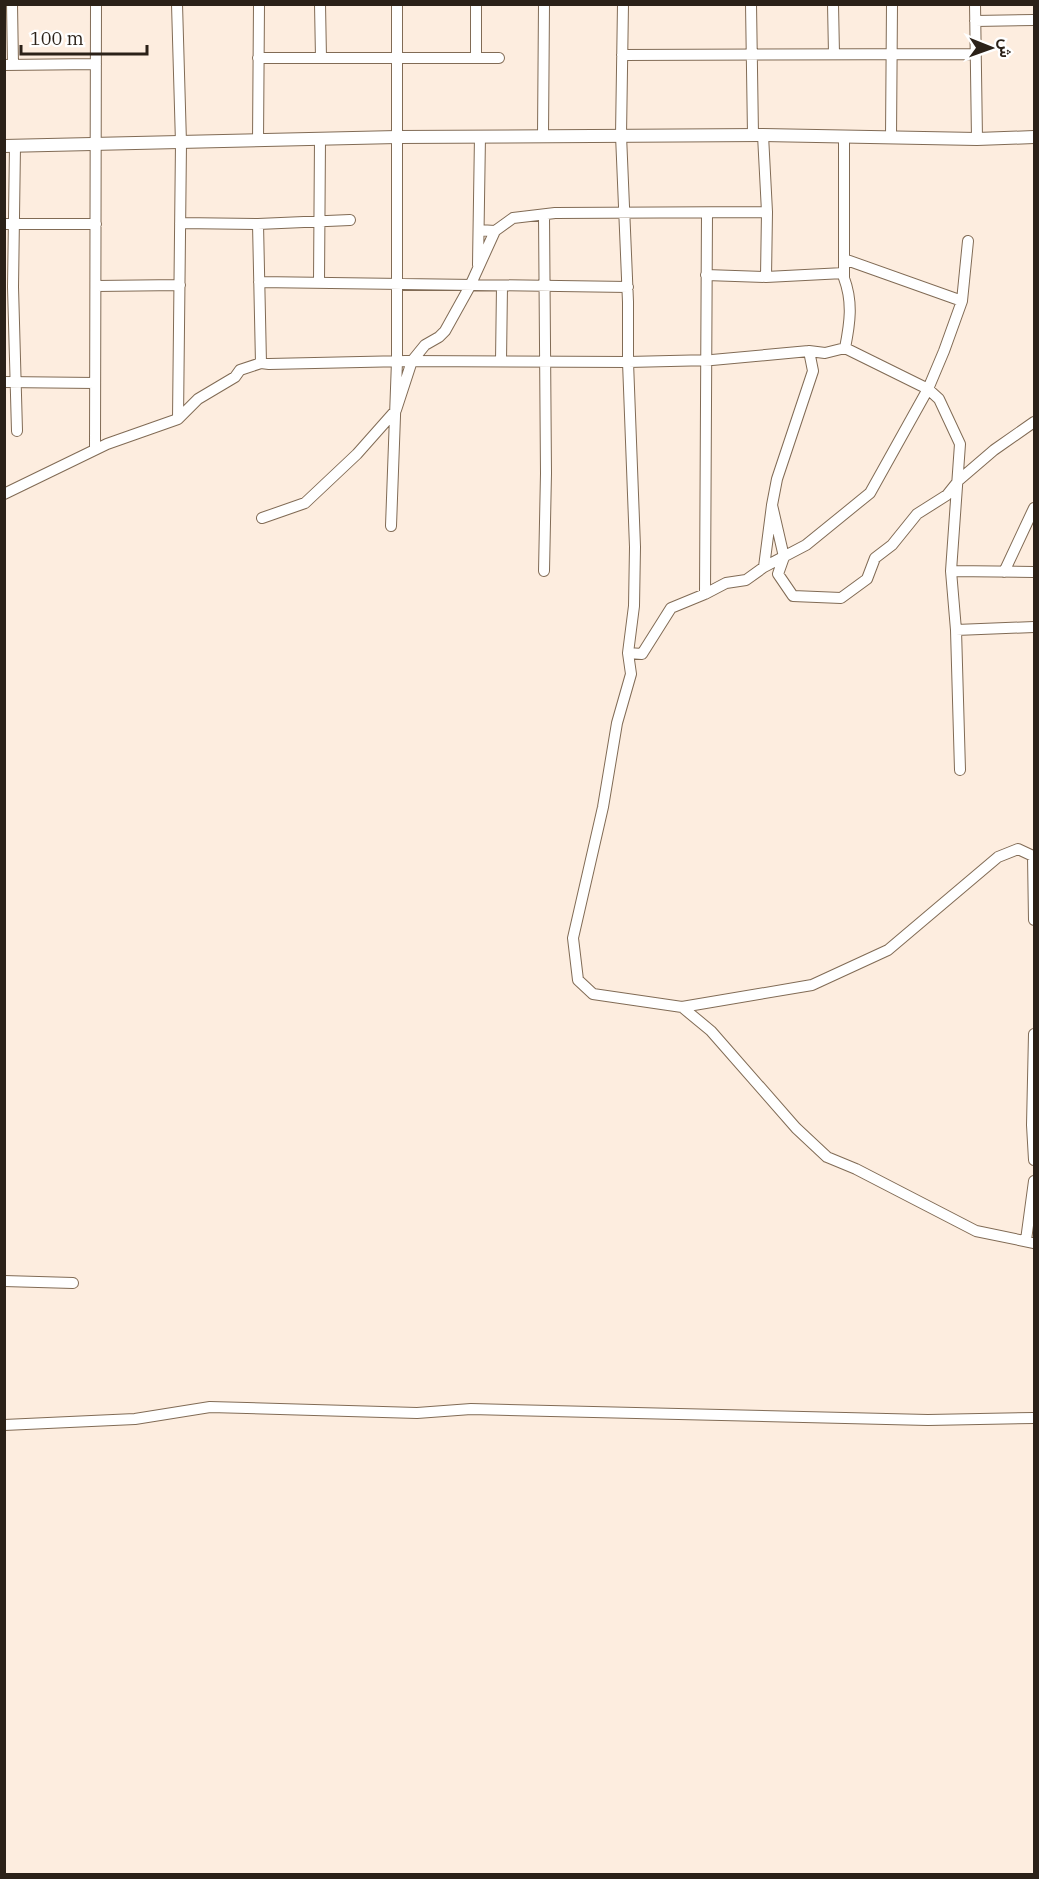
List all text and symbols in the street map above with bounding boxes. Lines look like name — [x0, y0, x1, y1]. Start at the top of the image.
scale bar — [21, 18, 147, 56]
north arrow — [961, 18, 1021, 78]
text: 100 m — [30, 27, 84, 50]
text: ش — [996, 38, 1016, 58]

